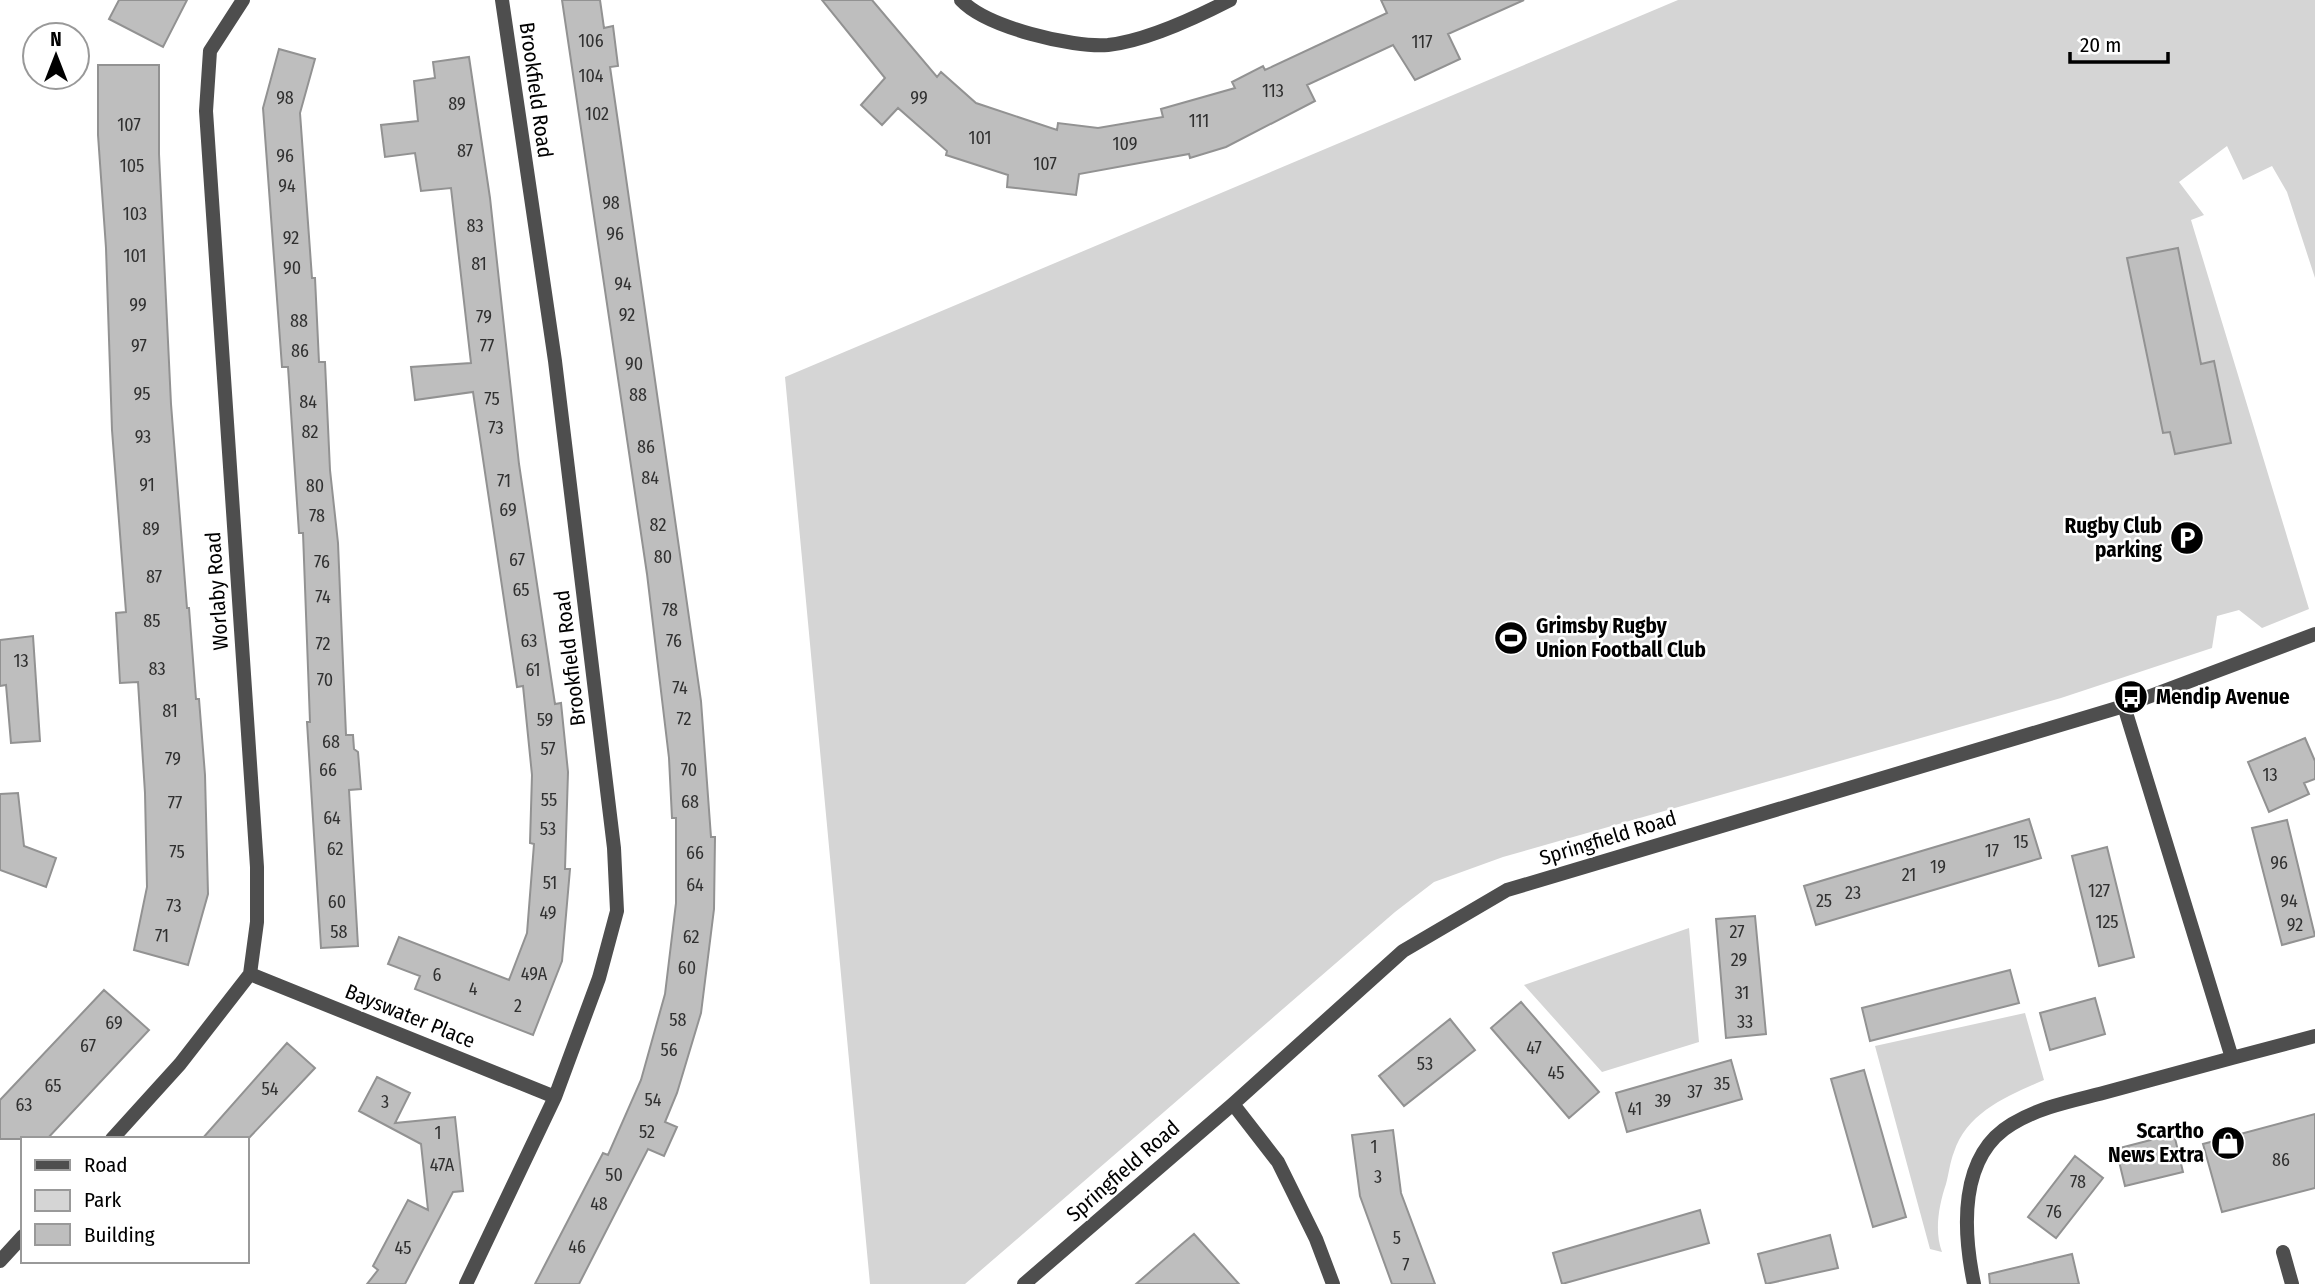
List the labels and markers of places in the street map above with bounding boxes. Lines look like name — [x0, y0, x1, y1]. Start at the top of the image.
place label: Rugby Club parking — [2064, 513, 2163, 563]
parking icon: Rugby Club parking — [2168, 519, 2206, 557]
place label: Grimsby Rugby Union Football Club — [1536, 613, 1706, 663]
sports icon: Grimsby Rugby Union Football Club — [1492, 619, 1530, 657]
bus stop icon: Mendip Avenue — [2112, 678, 2150, 716]
place label: Mendip Avenue — [2156, 684, 2290, 710]
place label: Scartho News Extra — [2108, 1118, 2204, 1168]
shop icon: Scartho News Extra — [2209, 1124, 2247, 1162]

